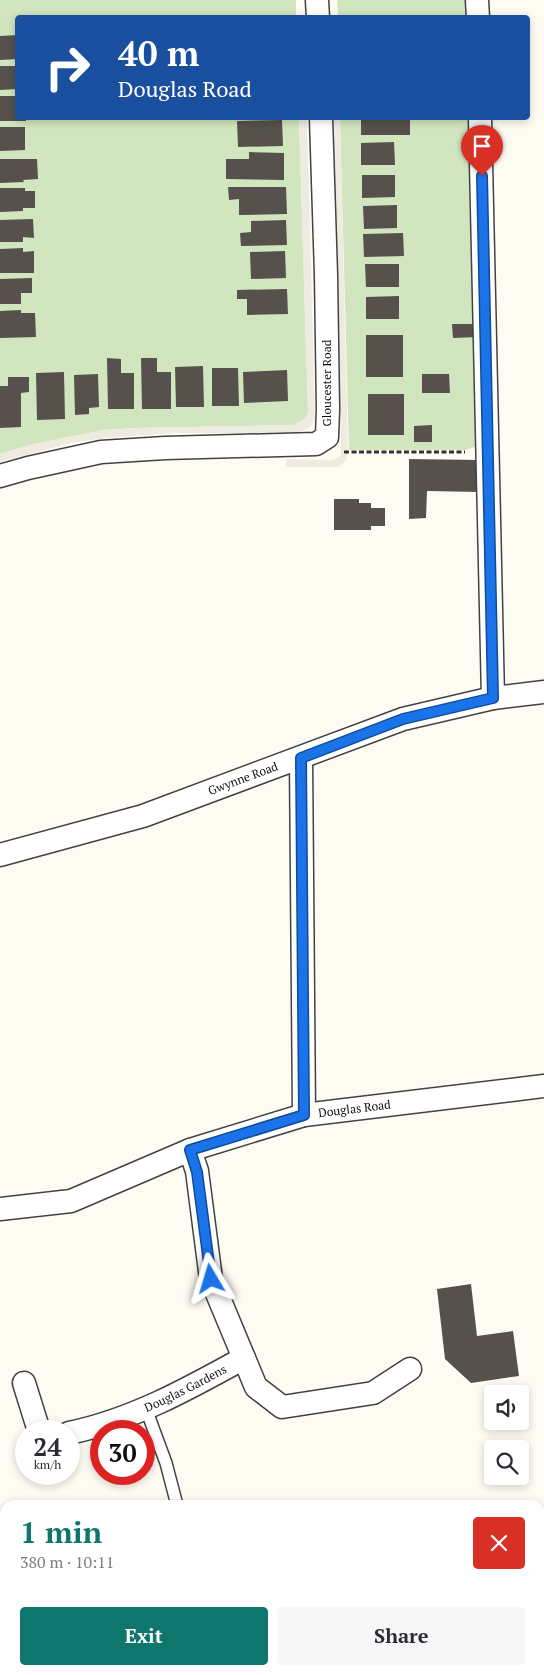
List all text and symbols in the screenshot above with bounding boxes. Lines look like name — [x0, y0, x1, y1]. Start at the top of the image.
text: 40 m — [118, 30, 199, 76]
icon: right — [35, 35, 100, 100]
text: Douglas Road — [118, 74, 252, 103]
pin — [461, 125, 503, 176]
icon: arrive — [468, 132, 496, 160]
street label: Gloucester Road — [319, 339, 334, 426]
street label: Gwynne Road — [206, 758, 280, 798]
street label: Douglas Road — [317, 1097, 392, 1120]
position arrow — [184, 1252, 236, 1304]
street label: Douglas Gardens — [142, 1361, 229, 1415]
map controls — [484, 1385, 529, 1485]
button: sound — [484, 1385, 529, 1430]
speed limit sign: 30 — [90, 1420, 155, 1485]
text: 24 — [33, 1430, 62, 1463]
button: search — [484, 1440, 529, 1485]
text: km/h — [34, 1457, 61, 1472]
text: 1 min — [20, 1512, 102, 1552]
button: close — [473, 1517, 525, 1569]
text: 380 m · 10:11 — [20, 1551, 114, 1573]
button: Exit — [20, 1607, 268, 1665]
button: Share — [278, 1607, 525, 1665]

